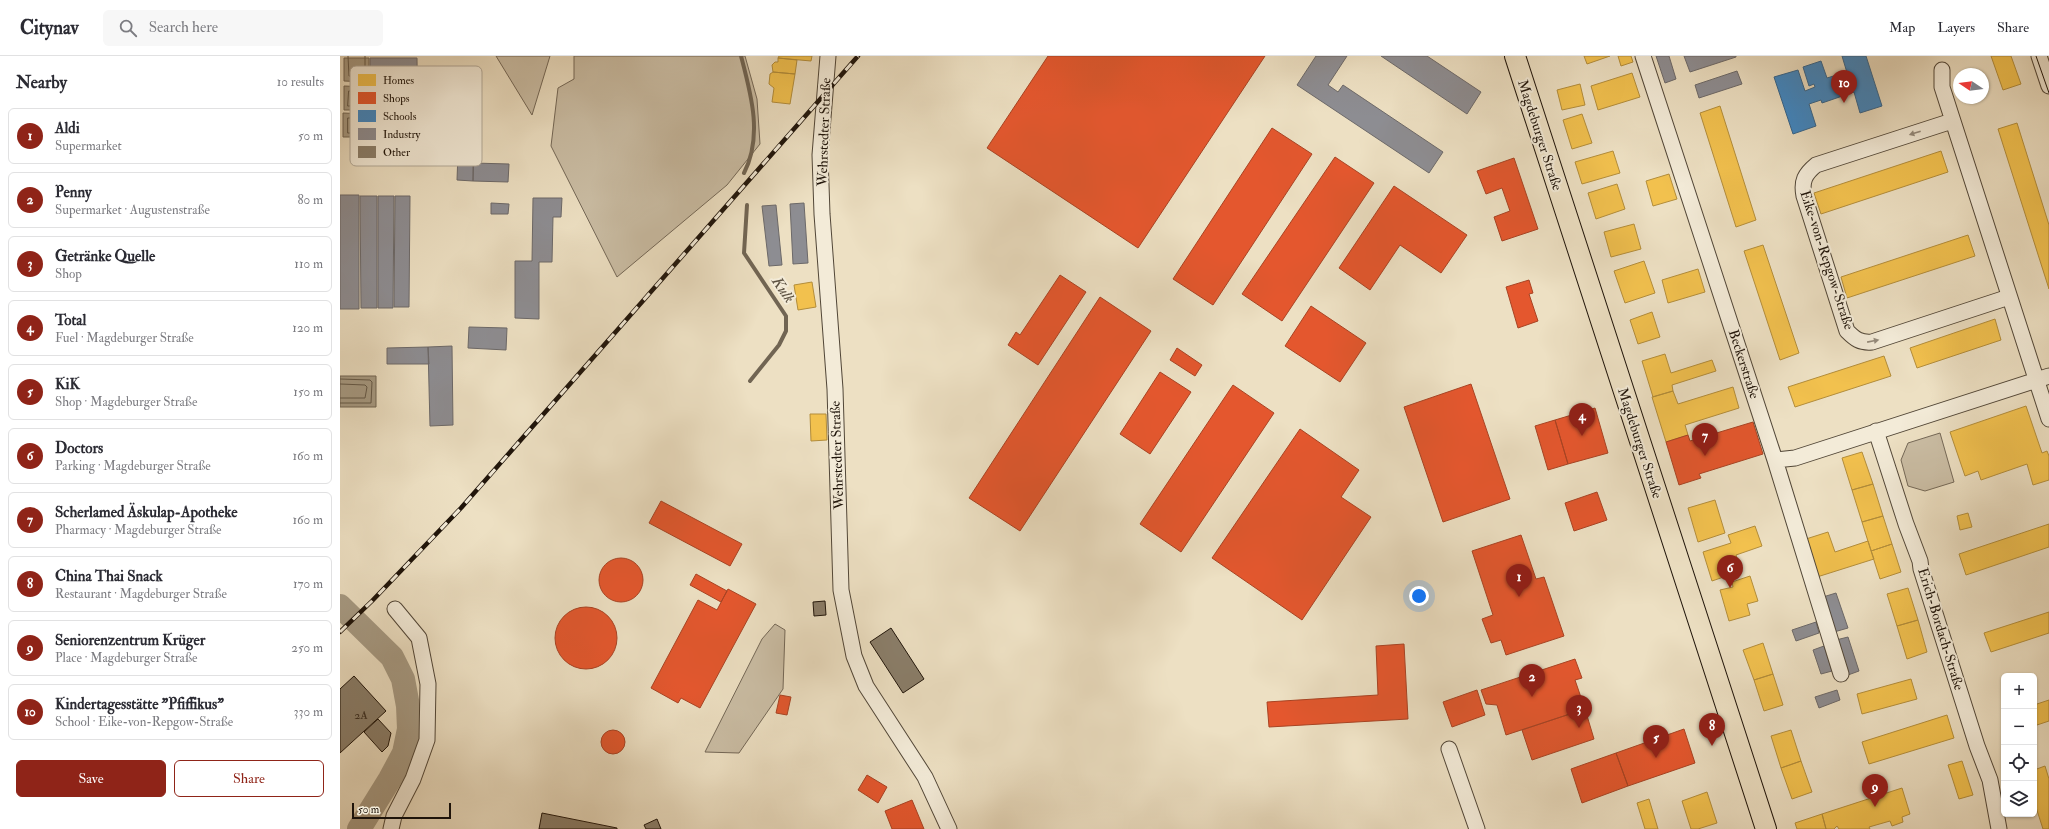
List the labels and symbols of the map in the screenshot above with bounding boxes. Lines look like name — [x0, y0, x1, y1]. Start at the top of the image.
legend — [350, 66, 482, 166]
north arrow — [1953, 68, 1989, 104]
pin: 10 — [1831, 70, 1857, 103]
text: Homes — [383, 74, 414, 87]
street label: Wehrstedter Straße — [814, 77, 834, 188]
street label: Magdeburger Straße — [1514, 77, 1566, 193]
text: Shops — [383, 92, 410, 106]
text: Schools — [383, 110, 417, 123]
text: Industry — [383, 128, 421, 142]
one-way arrow — [1909, 130, 1921, 136]
text: Other — [383, 146, 411, 159]
street label: Eike-von-Repgow-Straße — [1795, 188, 1858, 332]
water label: Kulk — [767, 272, 799, 307]
street label: Beckerstraße — [1725, 327, 1763, 401]
one-way arrow — [1866, 338, 1879, 344]
street label: Magdeburger Straße — [1614, 385, 1666, 501]
street label: Wehrstedter Straße — [827, 400, 847, 511]
pin: 4 — [1569, 403, 1595, 436]
pin: 7 — [1692, 423, 1718, 456]
pin: 6 — [1717, 555, 1743, 588]
pin: 1 — [1506, 564, 1532, 597]
street label: Erich-Bordach-Straße — [1914, 566, 1968, 692]
your location — [1409, 586, 1429, 606]
pin: 2 — [1519, 664, 1545, 697]
pin: 3 — [1566, 695, 1592, 728]
house number: 2A — [354, 708, 368, 723]
pin: 8 — [1699, 713, 1725, 746]
pin: 5 — [1643, 725, 1669, 758]
pin: 9 — [1862, 774, 1888, 807]
scale bar — [352, 801, 451, 820]

